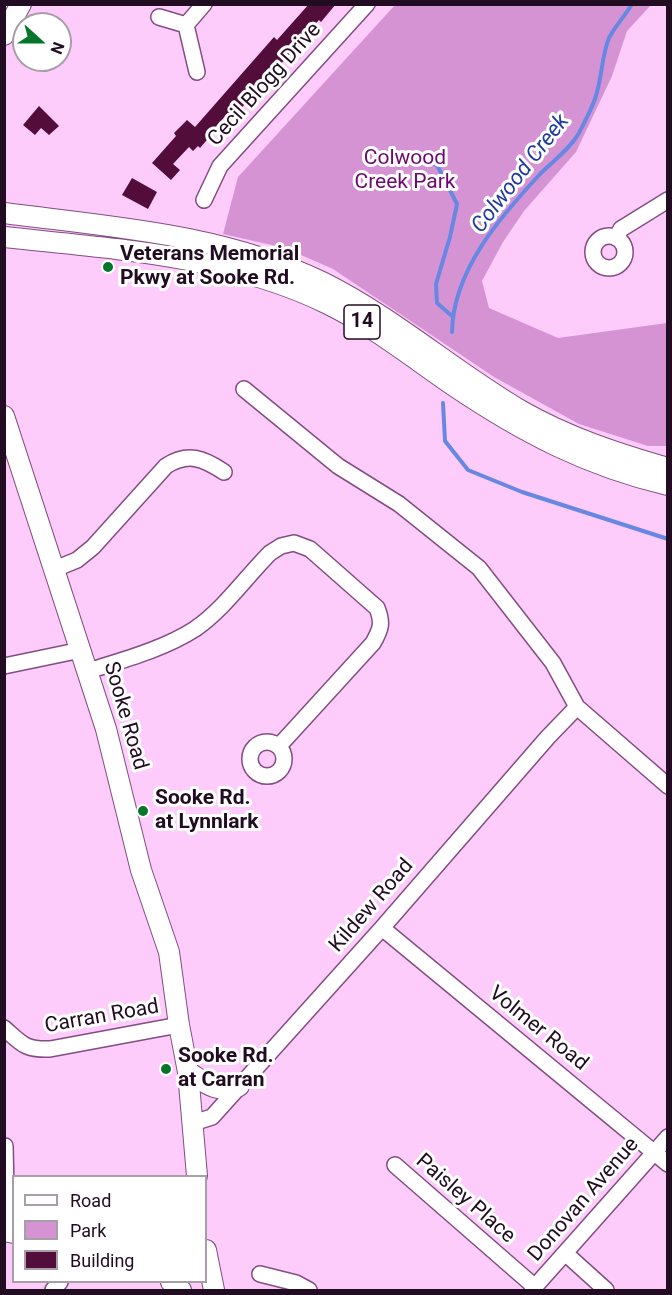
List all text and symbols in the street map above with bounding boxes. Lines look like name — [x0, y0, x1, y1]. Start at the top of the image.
north arrow — [12, 12, 72, 72]
street label: Cecil Blogg Drive — [203, 18, 327, 152]
text: N — [47, 39, 68, 57]
water label: Colwood Creek — [466, 109, 576, 239]
park label: Colwood Creek Park — [354, 146, 456, 196]
place label: Veterans Memorial Pkwy at Sooke Rd. — [120, 242, 299, 292]
marker: Veterans Memorial Pkwy at Sooke Rd. — [101, 260, 115, 274]
road number: 14 — [344, 305, 380, 339]
street label: Sooke Road — [98, 659, 152, 773]
place label: Sooke Rd. at Lynnlark — [155, 786, 258, 836]
marker: Sooke Rd. at Lynnlark — [136, 804, 150, 818]
street label: Kildew Road — [325, 854, 419, 958]
street label: Volmer Road — [483, 981, 593, 1077]
street label: Carran Road — [43, 995, 161, 1039]
place label: Sooke Rd. at Carran — [178, 1044, 274, 1094]
marker: Sooke Rd. at Carran — [159, 1062, 173, 1076]
street label: Donovan Avenue — [523, 1133, 645, 1267]
street label: Paisley Place — [410, 1149, 520, 1249]
legend — [12, 1175, 207, 1283]
text: Road — [70, 1190, 111, 1211]
text: Park — [70, 1220, 106, 1241]
text: Building — [70, 1250, 134, 1271]

